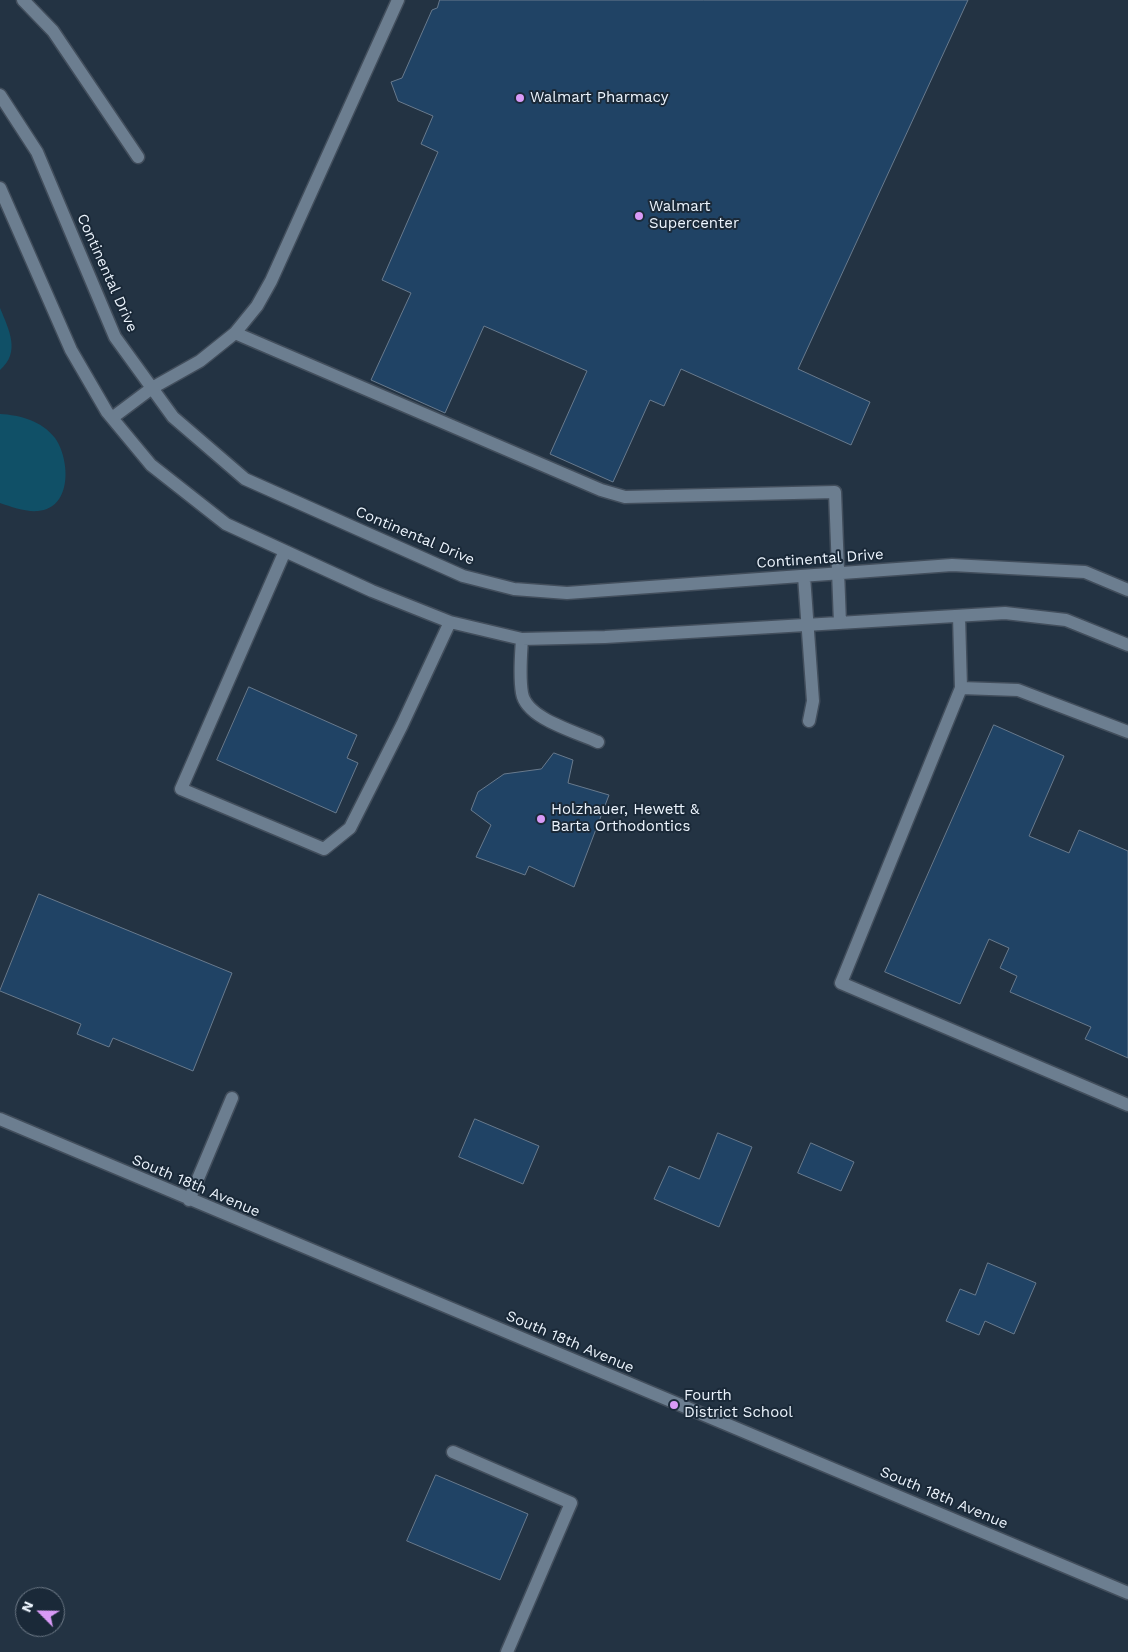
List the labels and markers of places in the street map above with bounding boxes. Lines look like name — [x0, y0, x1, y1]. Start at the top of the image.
place label: Walmart Pharmacy — [530, 89, 668, 107]
marker: Walmart Pharmacy — [514, 92, 526, 104]
place label: Walmart Supercenter — [649, 198, 739, 233]
marker: Walmart Supercenter — [633, 210, 645, 222]
place label: Holzhauer, Hewett & Barta Orthodontics — [551, 801, 699, 836]
marker: Holzhauer, Hewett & Barta Orthodontics — [535, 813, 547, 825]
place label: Fourth District School — [684, 1387, 793, 1422]
marker: Fourth District School — [668, 1399, 680, 1411]

